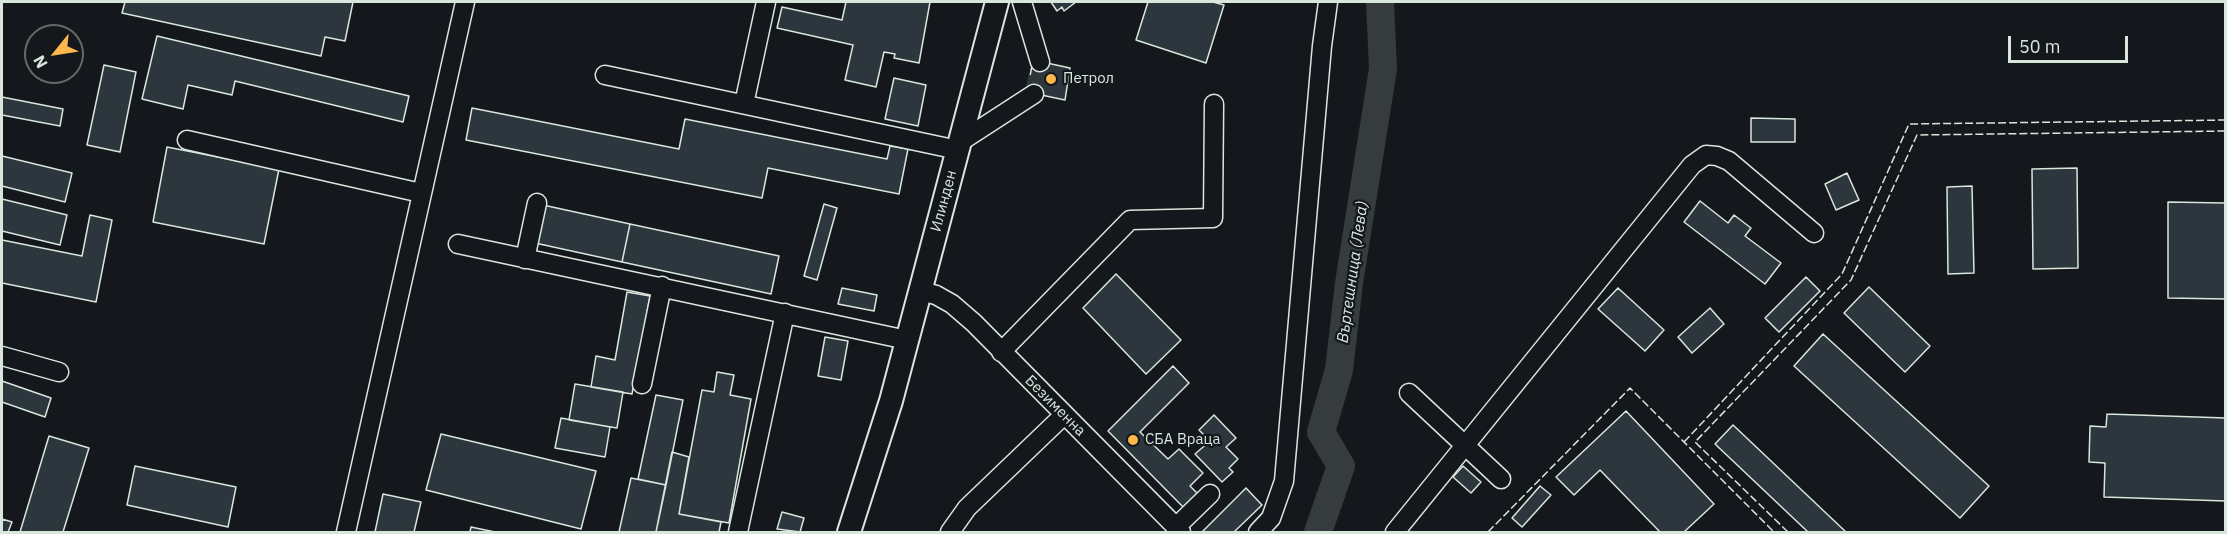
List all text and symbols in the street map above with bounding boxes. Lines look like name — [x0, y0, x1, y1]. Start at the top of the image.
north arrow — [24, 24, 84, 84]
scale bar — [2011, 24, 2131, 62]
text: 50 m — [2019, 35, 2061, 58]
text: N — [29, 52, 52, 72]
place label: Петрол — [1063, 70, 1114, 88]
marker: Петрол — [1044, 72, 1058, 86]
street label: Илинден — [927, 168, 961, 234]
water label: Въртешница (Лева) — [1334, 200, 1372, 344]
street label: Безименна — [1021, 372, 1089, 440]
place label: СБА Враца — [1145, 431, 1220, 449]
marker: СБА Враца — [1126, 433, 1140, 447]

